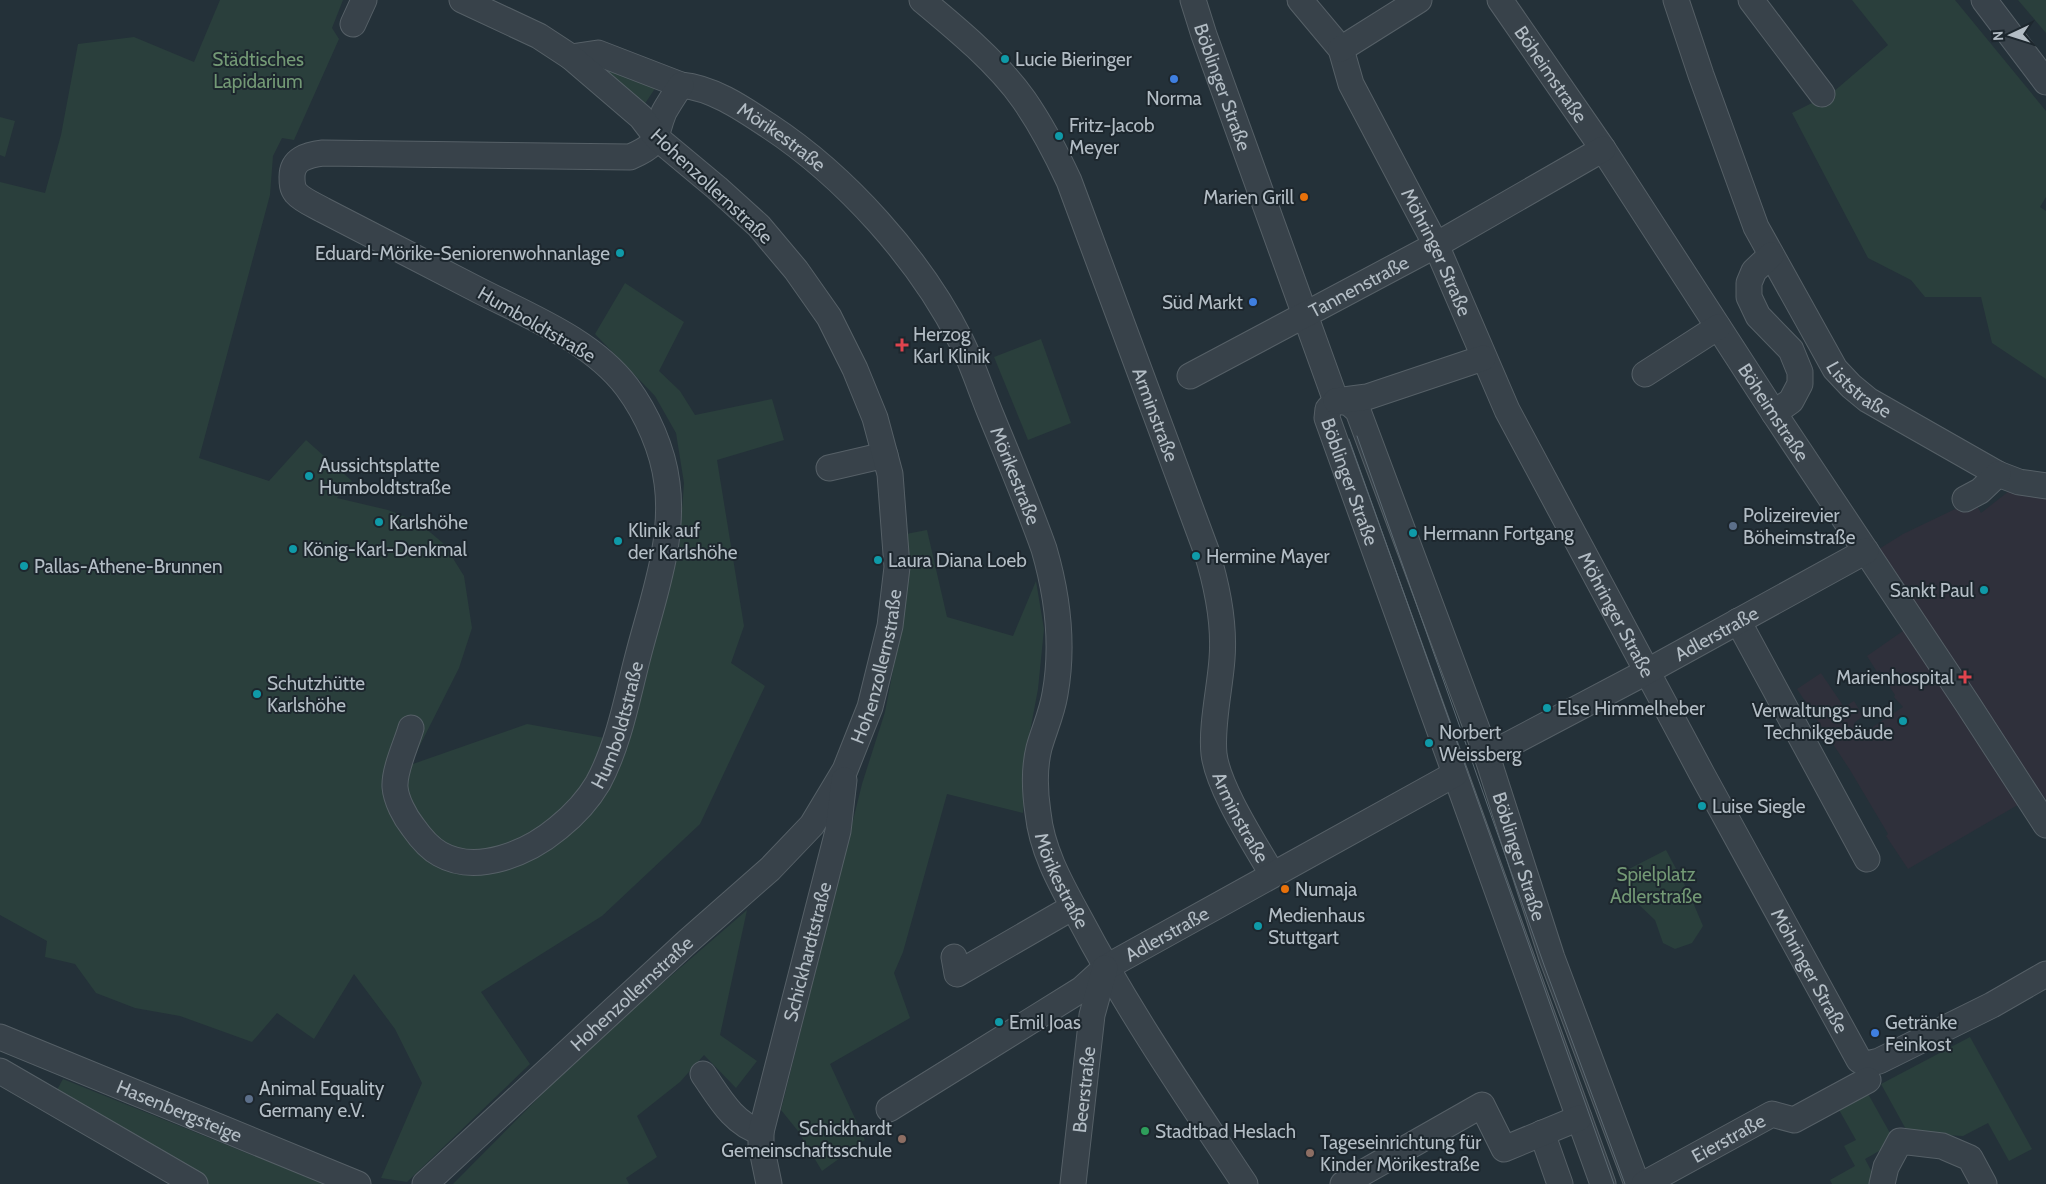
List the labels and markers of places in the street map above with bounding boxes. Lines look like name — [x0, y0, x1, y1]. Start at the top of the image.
place label: Lucie Bieringer — [1015, 48, 1132, 71]
marker: Lucie Bieringer — [999, 53, 1011, 65]
marker: Norma — [1168, 73, 1180, 85]
place label: Norma — [1146, 87, 1202, 110]
place label: Fritz-Jacob Meyer — [1069, 114, 1154, 159]
marker: Fritz-Jacob Meyer — [1053, 130, 1065, 142]
place label: Marien Grill — [1203, 186, 1295, 209]
marker: Marien Grill — [1298, 191, 1310, 203]
place label: Eduard-Mörike-Seniorenwohnanlage — [315, 242, 610, 265]
marker: Eduard-Mörike-Seniorenwohnanlage — [614, 247, 626, 259]
place label: Süd Markt — [1162, 291, 1244, 314]
marker: Süd Markt — [1247, 296, 1259, 308]
place label: Herzog Karl Klinik — [913, 323, 991, 368]
marker: Herzog Karl Klinik — [895, 338, 909, 352]
place label: Aussichtsplatte Humboldtstraße — [319, 454, 451, 499]
marker: Aussichtsplatte Humboldtstraße — [303, 470, 315, 482]
place label: Polizeirevier Böheimstraße — [1743, 504, 1856, 549]
place label: Karlshöhe — [389, 511, 468, 534]
marker: Karlshöhe — [373, 516, 385, 528]
place label: Klinik auf der Karlshöhe — [628, 519, 738, 564]
marker: Polizeirevier Böheimstraße — [1727, 520, 1739, 532]
place label: Hermann Fortgang — [1423, 522, 1574, 545]
marker: Hermann Fortgang — [1407, 527, 1419, 539]
marker: Klinik auf der Karlshöhe — [612, 535, 624, 547]
place label: König-Karl-Denkmal — [303, 538, 467, 561]
marker: König-Karl-Denkmal — [287, 543, 299, 555]
place label: Hermine Mayer — [1206, 545, 1329, 568]
place label: Laura Diana Loeb — [888, 549, 1027, 572]
marker: Hermine Mayer — [1190, 550, 1202, 562]
marker: Laura Diana Loeb — [872, 554, 884, 566]
place label: Pallas-Athene-Brunnen — [34, 555, 223, 578]
marker: Pallas-Athene-Brunnen — [18, 560, 30, 572]
place label: Sankt Paul — [1890, 579, 1975, 602]
marker: Sankt Paul — [1978, 584, 1990, 596]
place label: Marienhospital — [1836, 666, 1955, 689]
marker: Marienhospital — [1958, 670, 1972, 684]
place label: Schutzhütte Karlshöhe — [267, 672, 365, 717]
marker: Schutzhütte Karlshöhe — [251, 688, 263, 700]
place label: Else Himmelheber — [1557, 697, 1705, 720]
place label: Verwaltungs- und Technikgebäude — [1752, 699, 1893, 744]
marker: Else Himmelheber — [1541, 702, 1553, 714]
marker: Verwaltungs- und Technikgebäude — [1897, 715, 1909, 727]
place label: Norbert Weissberg — [1439, 721, 1522, 766]
marker: Norbert Weissberg — [1423, 737, 1435, 749]
place label: Luise Siegle — [1712, 795, 1806, 818]
marker: Luise Siegle — [1696, 800, 1708, 812]
place label: Numaja — [1295, 878, 1357, 901]
marker: Numaja — [1279, 883, 1291, 895]
place label: Medienhaus Stuttgart — [1268, 904, 1365, 949]
marker: Medienhaus Stuttgart — [1252, 920, 1264, 932]
place label: Emil Joas — [1009, 1011, 1081, 1034]
place label: Getränke Feinkost — [1885, 1011, 1958, 1056]
marker: Emil Joas — [993, 1016, 1005, 1028]
marker: Getränke Feinkost — [1869, 1027, 1881, 1039]
place label: Animal Equality Germany e.V. — [259, 1077, 385, 1122]
marker: Animal Equality Germany e.V. — [243, 1093, 255, 1105]
place label: Schickhardt Gemeinschaftsschule — [721, 1117, 893, 1162]
place label: Stadtbad Heslach — [1155, 1120, 1296, 1143]
marker: Stadtbad Heslach — [1139, 1125, 1151, 1137]
place label: Tageseinrichtung für Kinder Mörikestraße — [1320, 1131, 1481, 1176]
marker: Schickhardt Gemeinschaftsschule — [896, 1133, 908, 1145]
marker: Tageseinrichtung für Kinder Mörikestraße — [1304, 1147, 1316, 1159]

